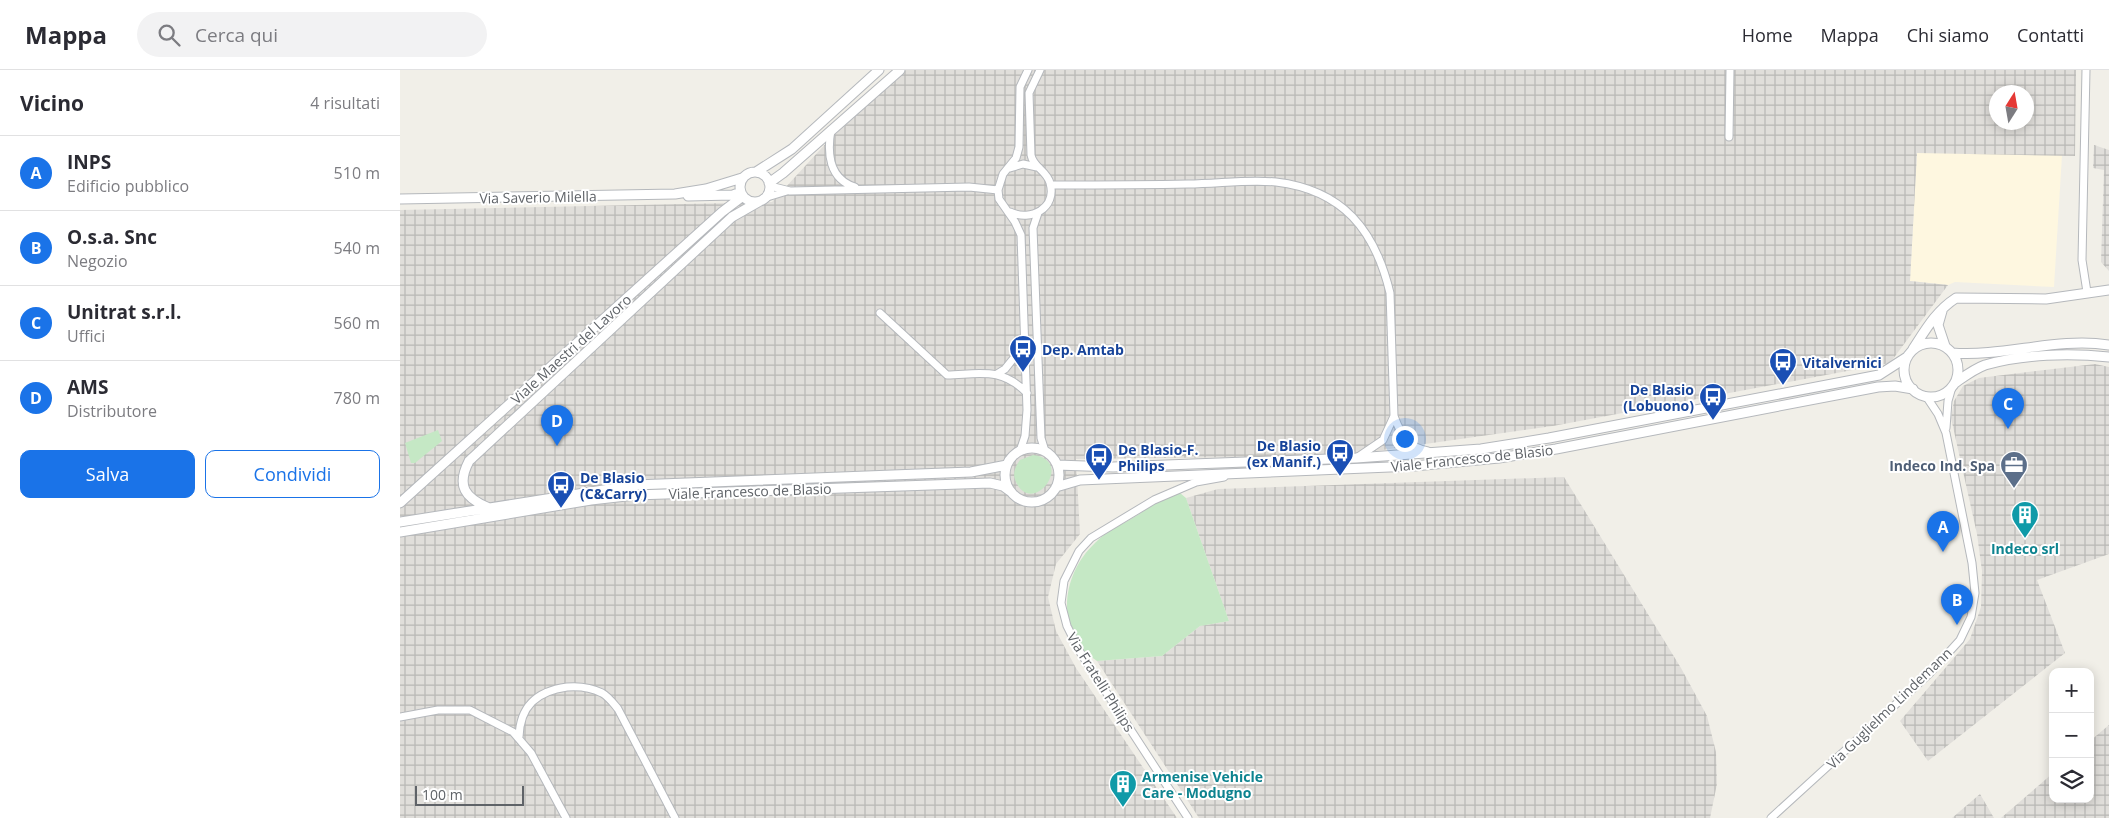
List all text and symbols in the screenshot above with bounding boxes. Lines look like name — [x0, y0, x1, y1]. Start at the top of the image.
search box — [137, 12, 487, 57]
text: Mappa — [25, 18, 107, 51]
icon: search — [155, 21, 183, 49]
text: Cerca qui — [195, 22, 278, 48]
text: Home — [1742, 23, 1793, 47]
text: Mappa — [1821, 23, 1879, 47]
text: Chi siamo — [1907, 23, 1989, 47]
text: Contatti — [2017, 23, 2084, 47]
north arrow — [1989, 85, 2034, 130]
text: Vicino — [20, 89, 84, 117]
text: 4 risultati — [310, 92, 380, 114]
text: INPS — [67, 149, 111, 175]
text: A — [30, 162, 42, 184]
text: 510 m — [334, 162, 380, 184]
text: Edificio pubblico — [67, 175, 189, 197]
street label: Via Saverio Milella — [479, 186, 597, 208]
text: O.s.a. Snc — [67, 224, 157, 250]
text: B — [31, 237, 41, 259]
text: 540 m — [334, 237, 380, 259]
text: Negozio — [67, 250, 128, 272]
street label: Viale Maestri del Lavoro — [507, 290, 635, 408]
text: Unitrat s.r.l. — [67, 299, 181, 325]
text: C — [31, 312, 41, 334]
text: 560 m — [334, 312, 380, 334]
text: Uffici — [67, 325, 105, 347]
bus stop icon: Dep. Amtab — [1008, 334, 1038, 373]
place label: Dep. Amtab — [1042, 340, 1124, 359]
bus stop icon: Vitalvernici — [1768, 347, 1798, 386]
place label: Vitalvernici — [1802, 353, 1882, 372]
text: AMS — [67, 374, 109, 400]
place label: De Blasio (Lobuono) — [1623, 380, 1694, 415]
bus stop icon: De Blasio (Lobuono) — [1698, 382, 1728, 421]
text: D — [30, 387, 42, 409]
text: 780 m — [334, 387, 380, 409]
pin: C — [1992, 388, 2024, 429]
text: Distributore — [67, 400, 157, 422]
pin: D — [541, 405, 573, 446]
your location — [1392, 426, 1418, 452]
place label: De Blasio (ex Manif.) — [1247, 436, 1321, 471]
bus stop icon: De Blasio (ex Manif.) — [1325, 438, 1355, 477]
place label: De Blasio-F. Philips — [1118, 440, 1199, 475]
street label: Viale Francesco de Blasio — [1390, 440, 1554, 476]
bus stop icon: De Blasio-F. Philips — [1084, 442, 1114, 481]
button: Salva — [20, 450, 195, 498]
button: Condividi — [205, 450, 380, 498]
office icon: Indeco Ind. Spa — [1999, 450, 2029, 489]
place label: Indeco Ind. Spa — [1889, 456, 1995, 475]
place label: De Blasio (C&Carry) — [580, 468, 647, 503]
bus stop icon: De Blasio (C&Carry) — [546, 470, 576, 509]
street label: Viale Francesco de Blasio — [668, 479, 832, 503]
building icon: Indeco srl — [2010, 500, 2040, 539]
pin: A — [1927, 511, 1959, 552]
place label: Indeco srl — [1991, 539, 2059, 558]
pin: B — [1941, 584, 1973, 625]
street label: Via Fratelli Philips — [1063, 629, 1139, 736]
street label: Via Guglielmo Lindemann — [1822, 643, 1956, 773]
map controls — [2049, 668, 2094, 803]
button: + — [2049, 668, 2094, 713]
button: − — [2049, 713, 2094, 758]
button: layers — [2049, 758, 2094, 803]
place label: Armenise Vehicle Care - Modugno — [1142, 767, 1263, 802]
building icon: Armenise Vehicle Care - Modugno — [1108, 769, 1138, 808]
scale bar — [415, 783, 524, 806]
text: 100 m — [422, 785, 463, 804]

